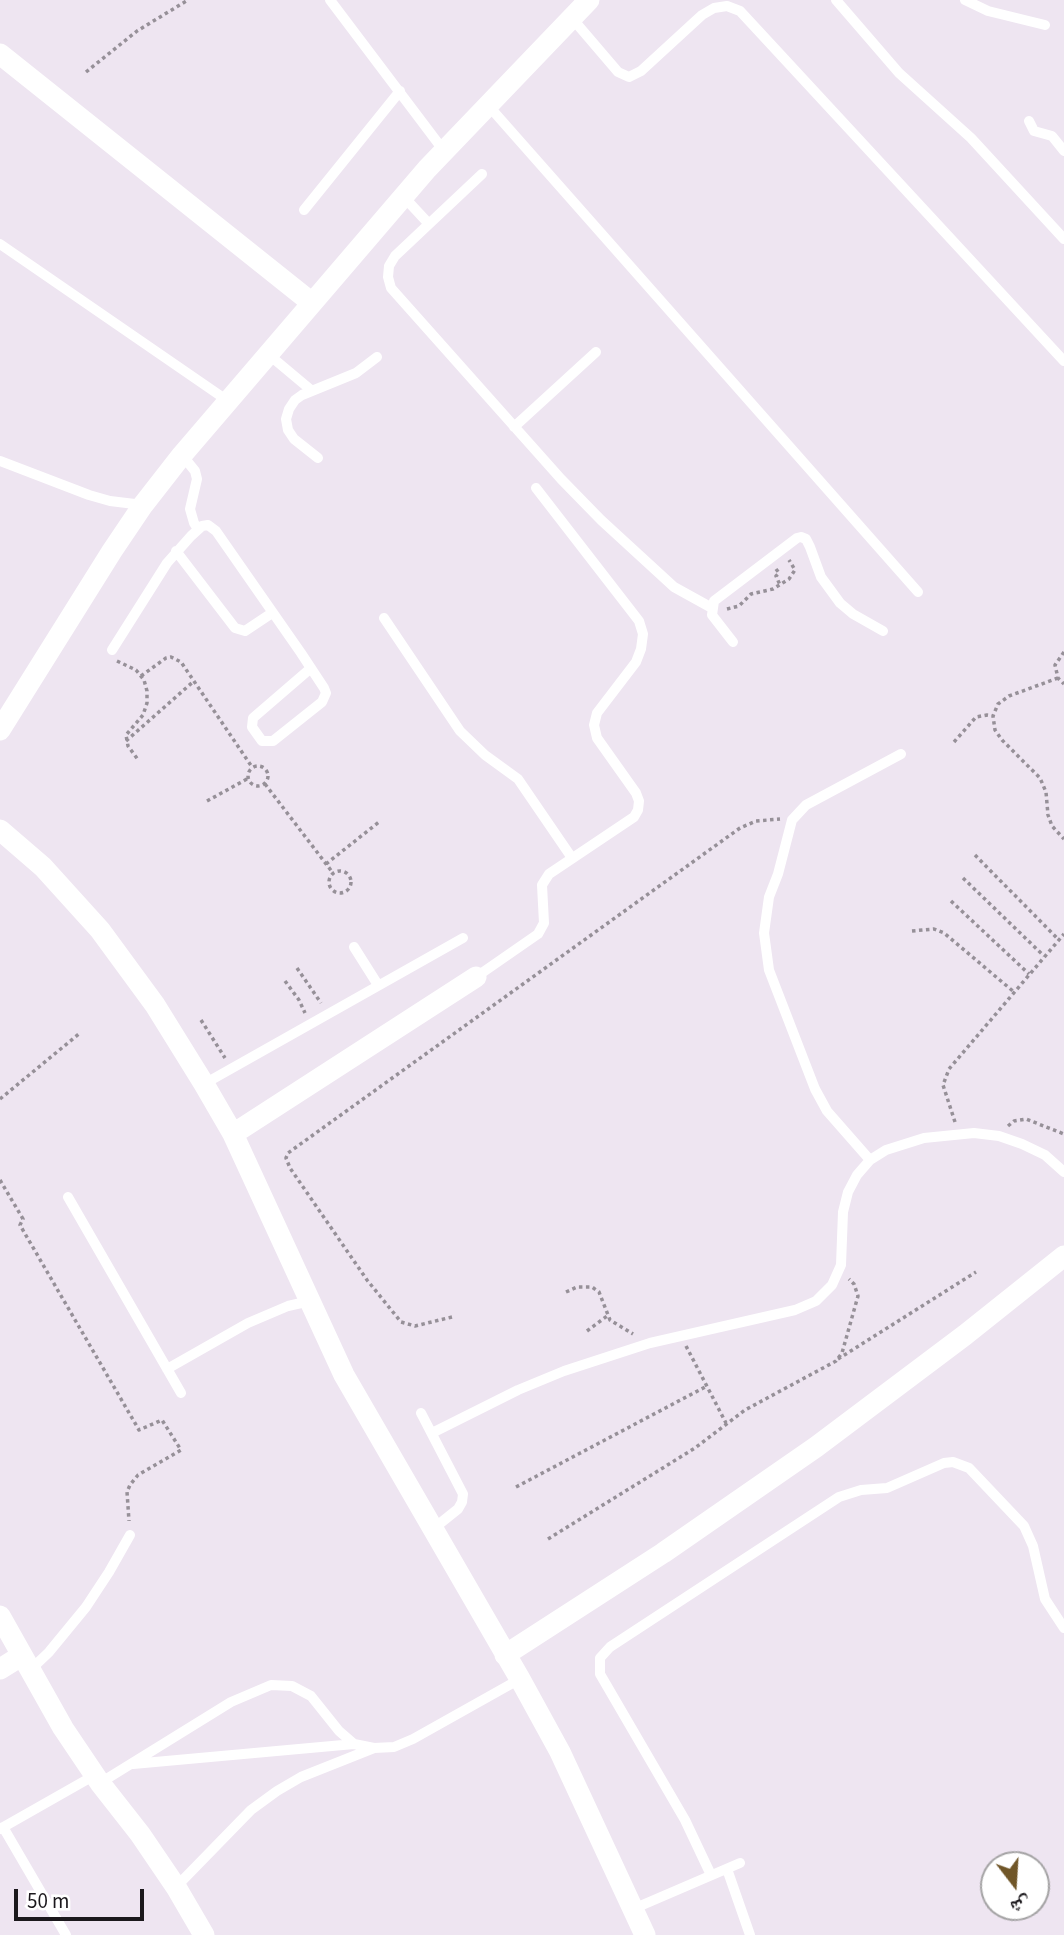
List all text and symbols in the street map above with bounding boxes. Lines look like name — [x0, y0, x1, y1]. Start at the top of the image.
north arrow — [980, 1851, 1050, 1921]
scale bar — [18, 1876, 147, 1920]
text: 50 m — [27, 1886, 69, 1916]
text: ش — [1007, 1889, 1034, 1921]

